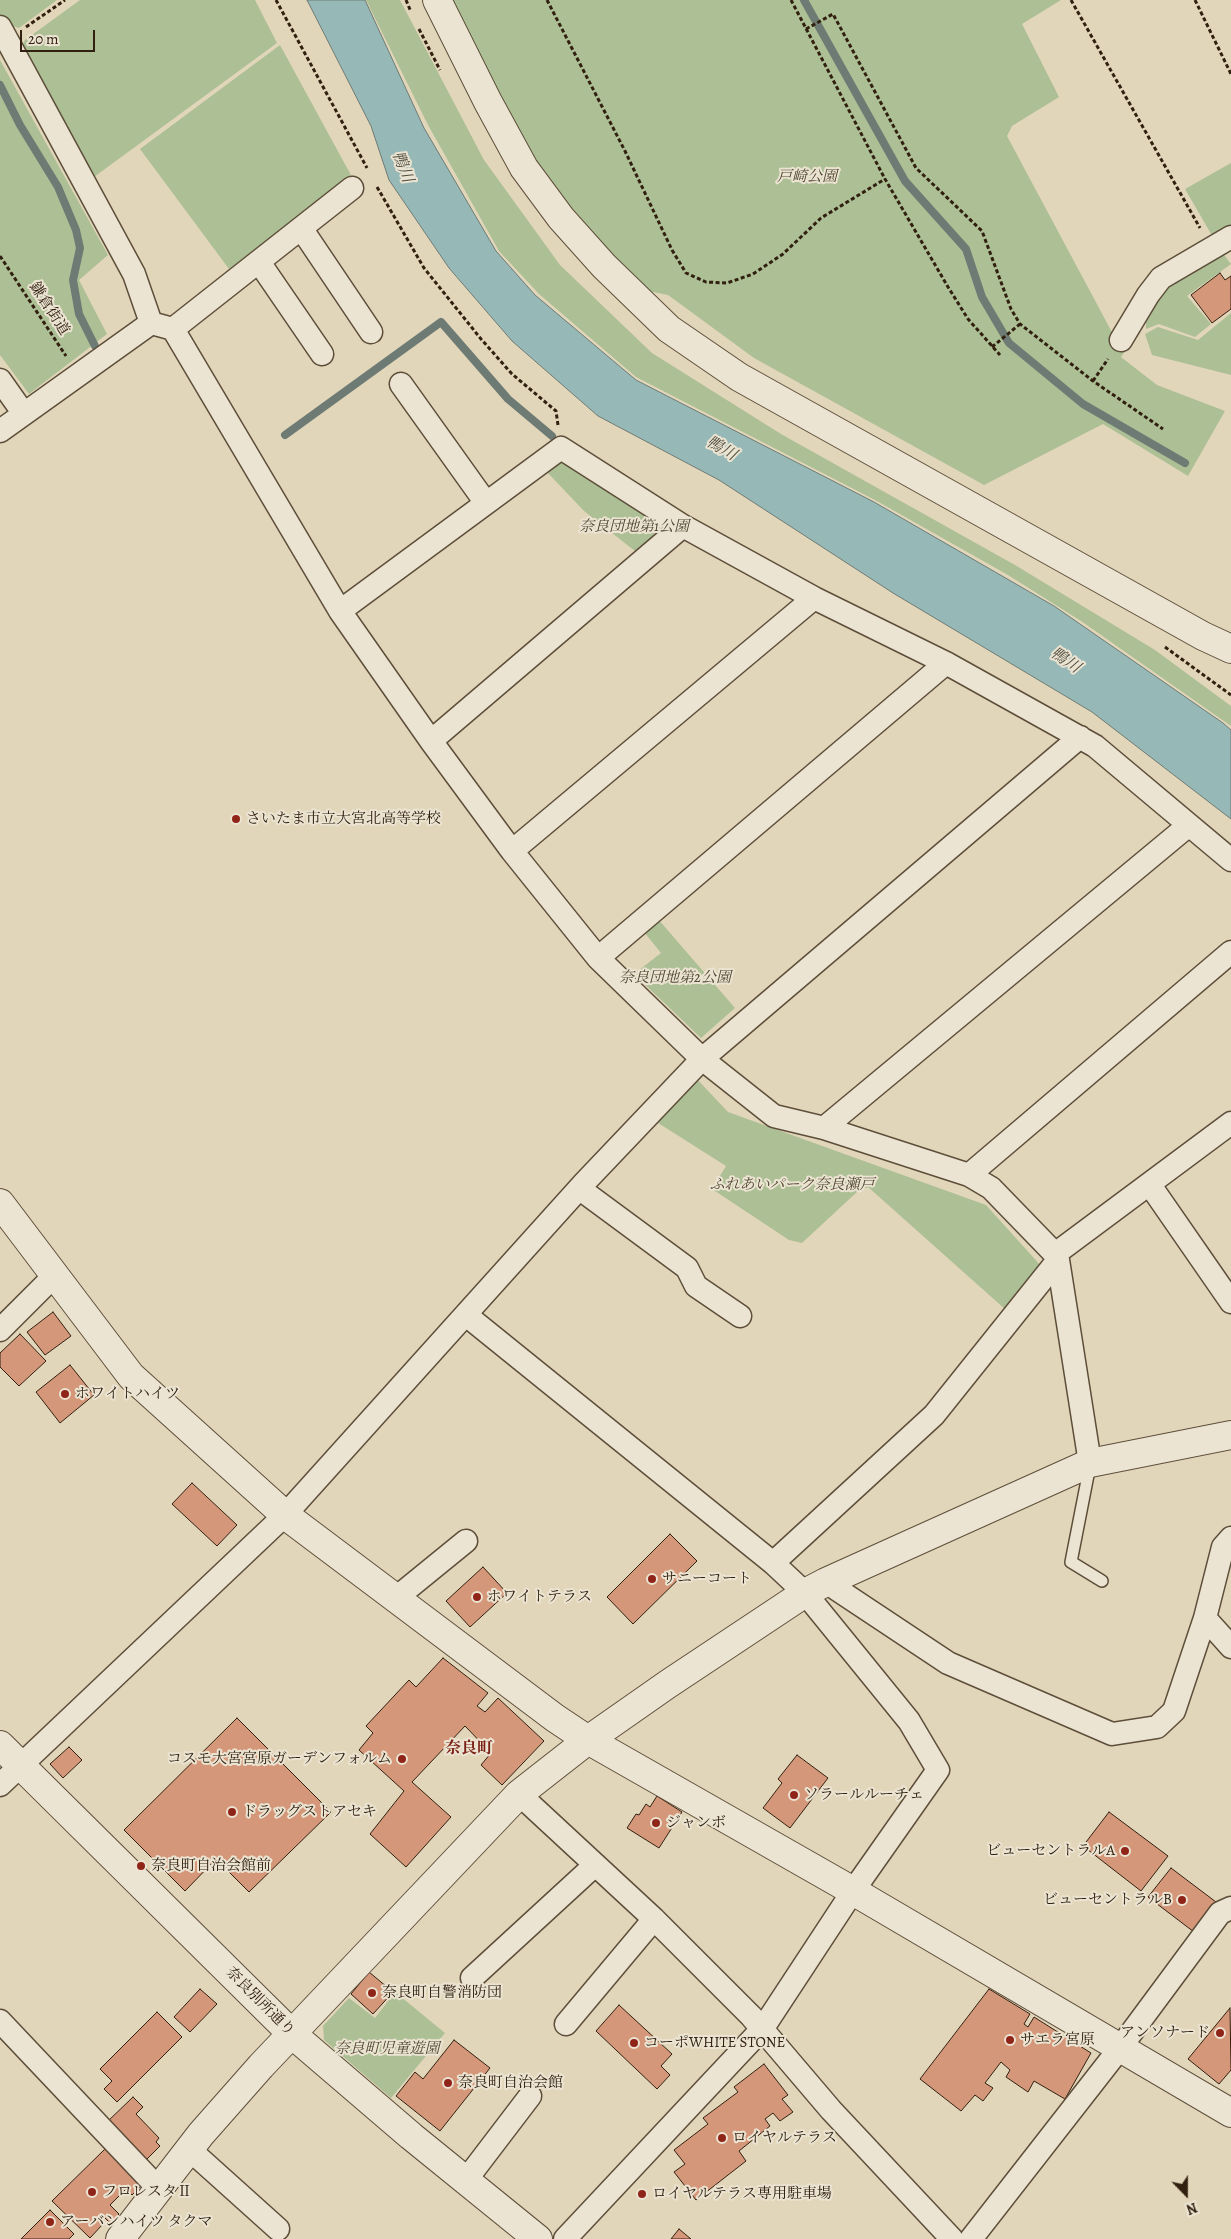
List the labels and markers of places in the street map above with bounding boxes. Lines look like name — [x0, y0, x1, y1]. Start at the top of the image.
place label: さいたま市立大宮北高等学校 — [246, 810, 441, 828]
marker: さいたま市立大宮北高等学校 — [230, 813, 242, 825]
place label: ホワイトハイツ — [75, 1385, 180, 1403]
marker: ホワイトハイツ — [59, 1388, 71, 1400]
place label: サニーコート — [662, 1570, 752, 1588]
marker: サニーコート — [646, 1573, 658, 1585]
place label: ホワイトテラス — [487, 1588, 592, 1606]
marker: ホワイトテラス — [471, 1591, 483, 1603]
place label: コスモ大宮宮原ガーデンフォルム — [167, 1750, 392, 1768]
marker: コスモ大宮宮原ガーデンフォルム — [396, 1753, 408, 1765]
place label: ソラールルーチェ — [804, 1786, 924, 1804]
marker: ソラールルーチェ — [788, 1789, 800, 1801]
place label: ドラッグストアセキ — [242, 1803, 377, 1821]
marker: ドラッグストアセキ — [226, 1806, 238, 1818]
place label: ジャンボ — [666, 1814, 726, 1832]
marker: ジャンボ — [650, 1817, 662, 1829]
place label: ビューセントラルA — [986, 1842, 1115, 1860]
marker: ビューセントラルA — [1119, 1845, 1131, 1857]
place label: 奈良町自治会館前 — [151, 1857, 271, 1875]
marker: 奈良町自治会館前 — [135, 1860, 147, 1872]
place label: ビューセントラルB — [1043, 1891, 1172, 1909]
marker: ビューセントラルB — [1176, 1894, 1188, 1906]
place label: 奈良町自警消防団 — [382, 1984, 502, 2002]
marker: 奈良町自警消防団 — [366, 1987, 378, 1999]
place label: アンソナード — [1120, 2024, 1210, 2042]
marker: アンソナード — [1214, 2027, 1226, 2039]
place label: サエラ宮原 — [1020, 2031, 1095, 2049]
place label: コーポWHITE STONE — [644, 2034, 785, 2052]
marker: サエラ宮原 — [1004, 2034, 1016, 2046]
marker: コーポWHITE STONE — [628, 2037, 640, 2049]
place label: 奈良町自治会館 — [458, 2074, 563, 2092]
marker: 奈良町自治会館 — [442, 2077, 454, 2089]
place label: ロイヤルテラス — [732, 2129, 837, 2147]
marker: ロイヤルテラス — [716, 2132, 728, 2144]
place label: フロレスタⅡ — [102, 2183, 192, 2201]
place label: ロイヤルテラス専用駐車場 — [652, 2185, 832, 2203]
marker: フロレスタⅡ — [86, 2186, 98, 2198]
marker: ロイヤルテラス専用駐車場 — [636, 2188, 648, 2200]
place label: アーバンハイツ タクマ — [60, 2213, 213, 2231]
marker: アーバンハイツ タクマ — [44, 2216, 56, 2228]

